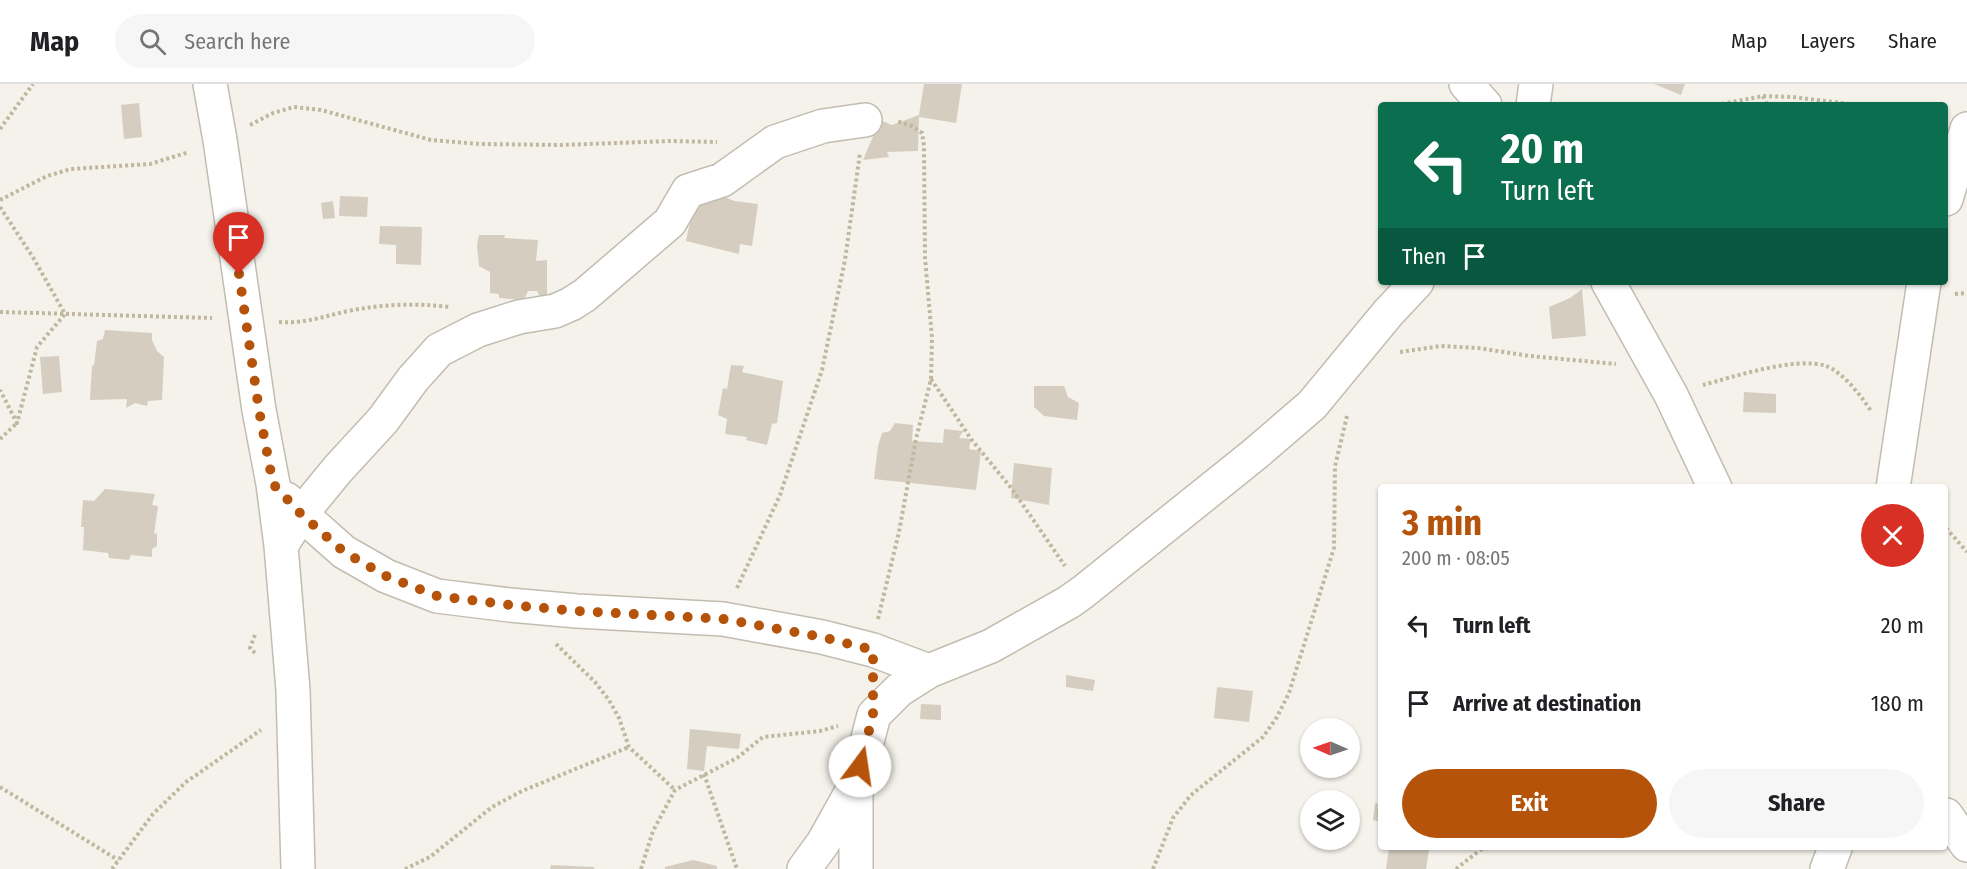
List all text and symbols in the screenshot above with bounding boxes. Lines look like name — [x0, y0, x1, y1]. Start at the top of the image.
search box — [115, 14, 535, 68]
text: Map — [30, 25, 79, 58]
icon: search — [136, 25, 169, 58]
text: Search here — [184, 28, 290, 55]
text: Map — [1731, 28, 1767, 54]
text: Layers — [1800, 28, 1855, 54]
text: Share — [1888, 28, 1937, 54]
text: 20 m — [1501, 124, 1584, 174]
icon: left — [1402, 126, 1480, 204]
text: Turn left — [1501, 175, 1594, 207]
pin — [213, 212, 264, 274]
icon: arrive — [222, 221, 255, 254]
icon: arrive — [1458, 240, 1491, 273]
text: Then — [1402, 243, 1446, 270]
text: 3 min — [1402, 501, 1482, 545]
button: close — [1861, 504, 1924, 567]
text: 200 m · 08:05 — [1402, 546, 1510, 570]
icon: left — [1402, 609, 1435, 642]
text: Turn left — [1453, 612, 1531, 639]
text: 20 m — [1881, 612, 1924, 639]
icon: arrive — [1402, 687, 1435, 720]
text: Arrive at destination — [1453, 690, 1641, 717]
text: 180 m — [1871, 690, 1924, 717]
north arrow — [1300, 718, 1360, 778]
map controls — [1300, 718, 1360, 850]
position arrow — [828, 734, 892, 798]
button: Exit — [1402, 769, 1657, 838]
button: Share — [1669, 769, 1924, 838]
button: layers — [1300, 790, 1360, 850]

